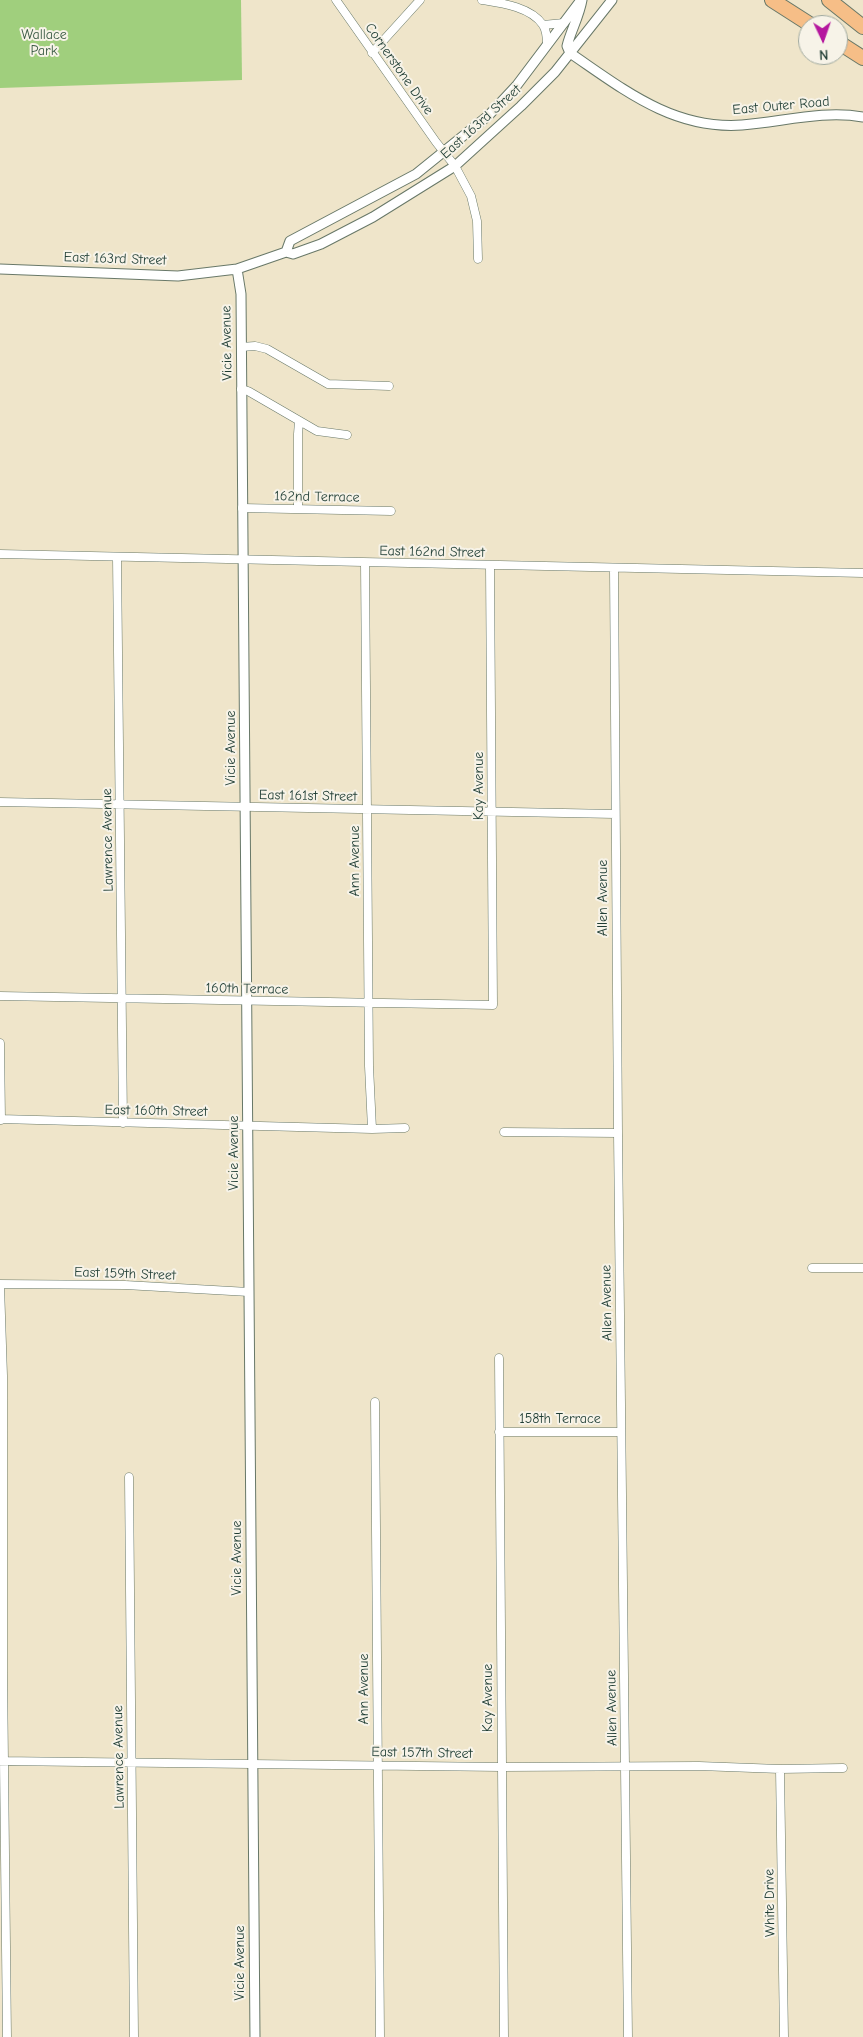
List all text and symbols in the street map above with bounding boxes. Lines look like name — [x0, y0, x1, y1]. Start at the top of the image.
north arrow — [798, 15, 848, 65]
street label: Cornerstone Drive — [361, 20, 437, 118]
park label: Wallace Park — [21, 27, 67, 59]
text: N — [819, 46, 829, 63]
street label: East 163rd Street — [437, 81, 525, 163]
street label: East Outer Road — [732, 93, 830, 119]
street label: East 163rd Street — [63, 249, 167, 269]
street label: Vicie Avenue — [218, 305, 236, 381]
street label: 162nd Terrace — [274, 488, 360, 506]
street label: East 162nd Street — [379, 543, 485, 561]
street label: Vicie Avenue — [223, 711, 239, 785]
street label: Kay Avenue — [471, 752, 487, 820]
street label: East 161st Street — [259, 787, 357, 805]
street label: Lawrence Avenue — [99, 788, 117, 892]
street label: Ann Avenue — [347, 826, 363, 896]
street label: Allen Avenue — [595, 860, 611, 936]
street label: 160th Terrace — [205, 980, 289, 998]
street label: East 160th Street — [104, 1102, 208, 1120]
street label: Vicie Avenue — [226, 1116, 242, 1190]
street label: East 159th Street — [74, 1264, 176, 1284]
street label: Allen Avenue — [598, 1265, 616, 1341]
street label: 158th Terrace — [519, 1411, 601, 1427]
street label: Vicie Avenue — [229, 1521, 245, 1595]
street label: Ann Avenue — [356, 1654, 372, 1724]
street label: Kay Avenue — [480, 1664, 496, 1732]
street label: Allen Avenue — [603, 1670, 621, 1746]
street label: Lawrence Avenue — [110, 1705, 128, 1809]
street label: East 157th Street — [371, 1744, 473, 1762]
street label: White Drive — [761, 1869, 779, 1937]
street label: Vicie Avenue — [232, 1926, 248, 2000]

